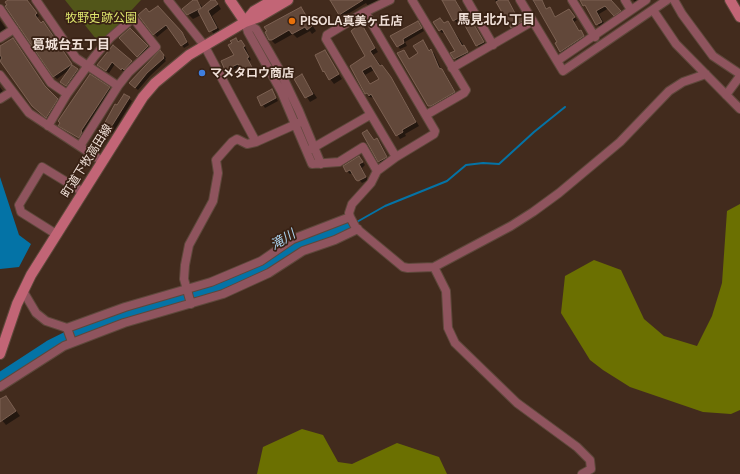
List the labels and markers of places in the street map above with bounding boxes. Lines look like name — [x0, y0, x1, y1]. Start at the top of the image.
place label: PISOLA真美ヶ丘店 — [300, 14, 402, 28]
marker: PISOLA真美ヶ丘店 — [287, 16, 297, 26]
place label: マメタロウ商店 — [210, 66, 294, 80]
marker: マメタロウ商店 — [197, 68, 207, 78]

